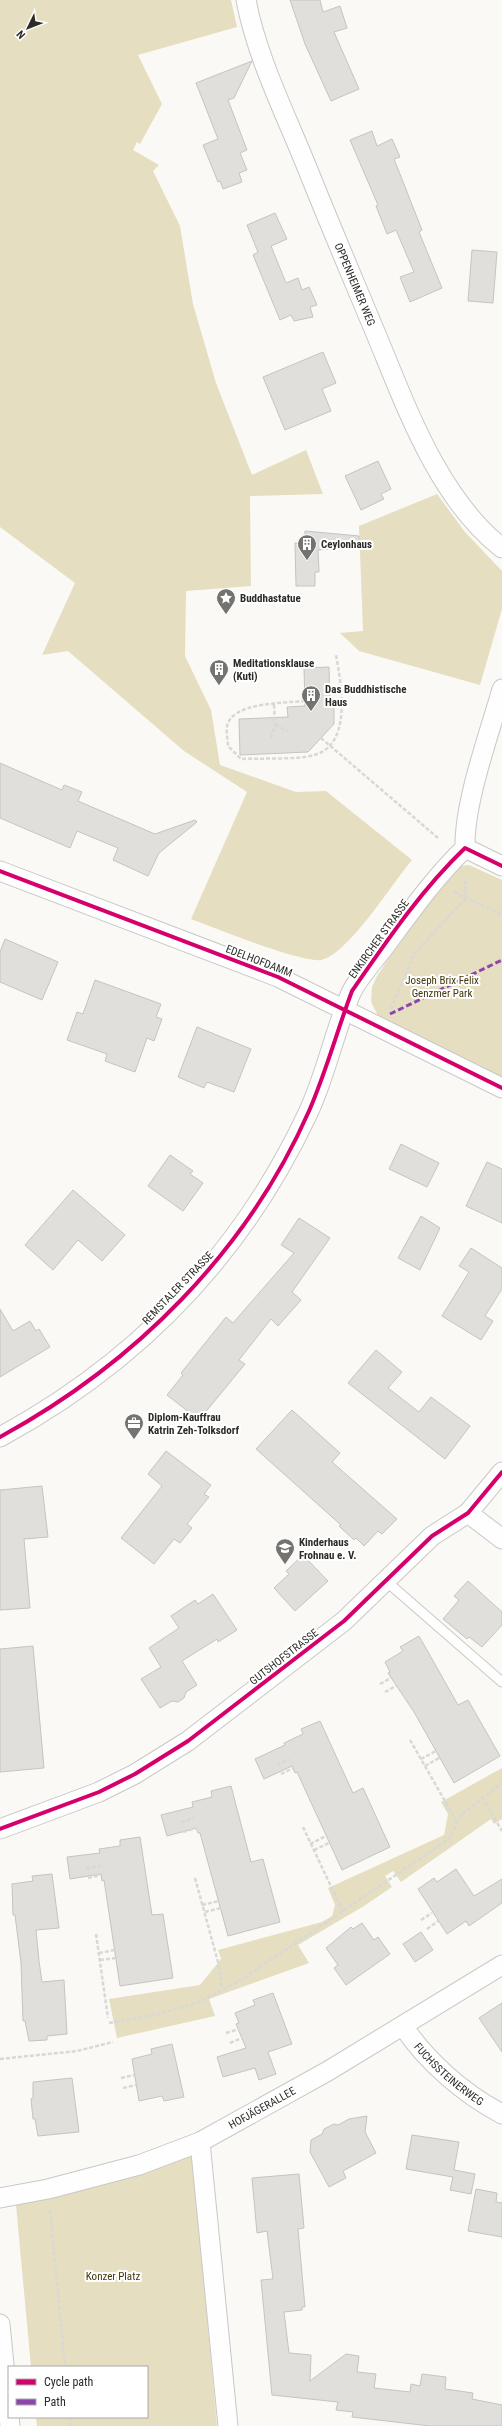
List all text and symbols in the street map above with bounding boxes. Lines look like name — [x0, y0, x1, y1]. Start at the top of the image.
north arrow — [8, 8, 48, 48]
text: N — [14, 27, 28, 41]
street label: OPPENHEIMER WEG — [332, 241, 378, 328]
building icon: Ceylonhaus — [296, 533, 318, 561]
place label: Ceylonhaus — [321, 538, 372, 551]
place icon: Buddhastatue — [215, 587, 237, 615]
place label: Buddhastatue — [240, 592, 301, 605]
place label: Meditationsklause (Kuti) — [233, 657, 314, 683]
building icon: Meditationsklause (Kuti) — [208, 658, 230, 686]
place label: Das Buddhistische Haus — [325, 683, 406, 709]
building icon: Das Buddhistische Haus — [300, 684, 322, 712]
street label: ENKIRCHER STRASSE — [346, 897, 412, 981]
street label: EDELHOFDAMM — [224, 942, 294, 980]
park label: Joseph Brix Felix Genzmer Park — [405, 974, 479, 1000]
street label: REMSTALER STRASSE — [140, 1248, 217, 1327]
place label: Diplom-Kauffrau Katrin Zeh-Tolksdorf — [148, 1411, 239, 1437]
office icon: Diplom-Kauffrau Katrin Zeh-Tolksdorf — [123, 1412, 145, 1440]
place label: Kinderhaus Frohnau e. V. — [299, 1536, 356, 1562]
school or university icon: Kinderhaus Frohnau e. V. — [274, 1537, 296, 1565]
street label: GUTSHOFSTRASSE — [247, 1626, 321, 1688]
street label: FUCHSSTEINERWEG — [412, 2040, 486, 2108]
street label: HOFJÄGERALLEE — [226, 2084, 298, 2131]
park label: Konzer Platz — [86, 2270, 140, 2283]
legend — [8, 2366, 148, 2418]
text: Cycle path — [44, 2375, 94, 2389]
text: Path — [44, 2395, 66, 2409]

